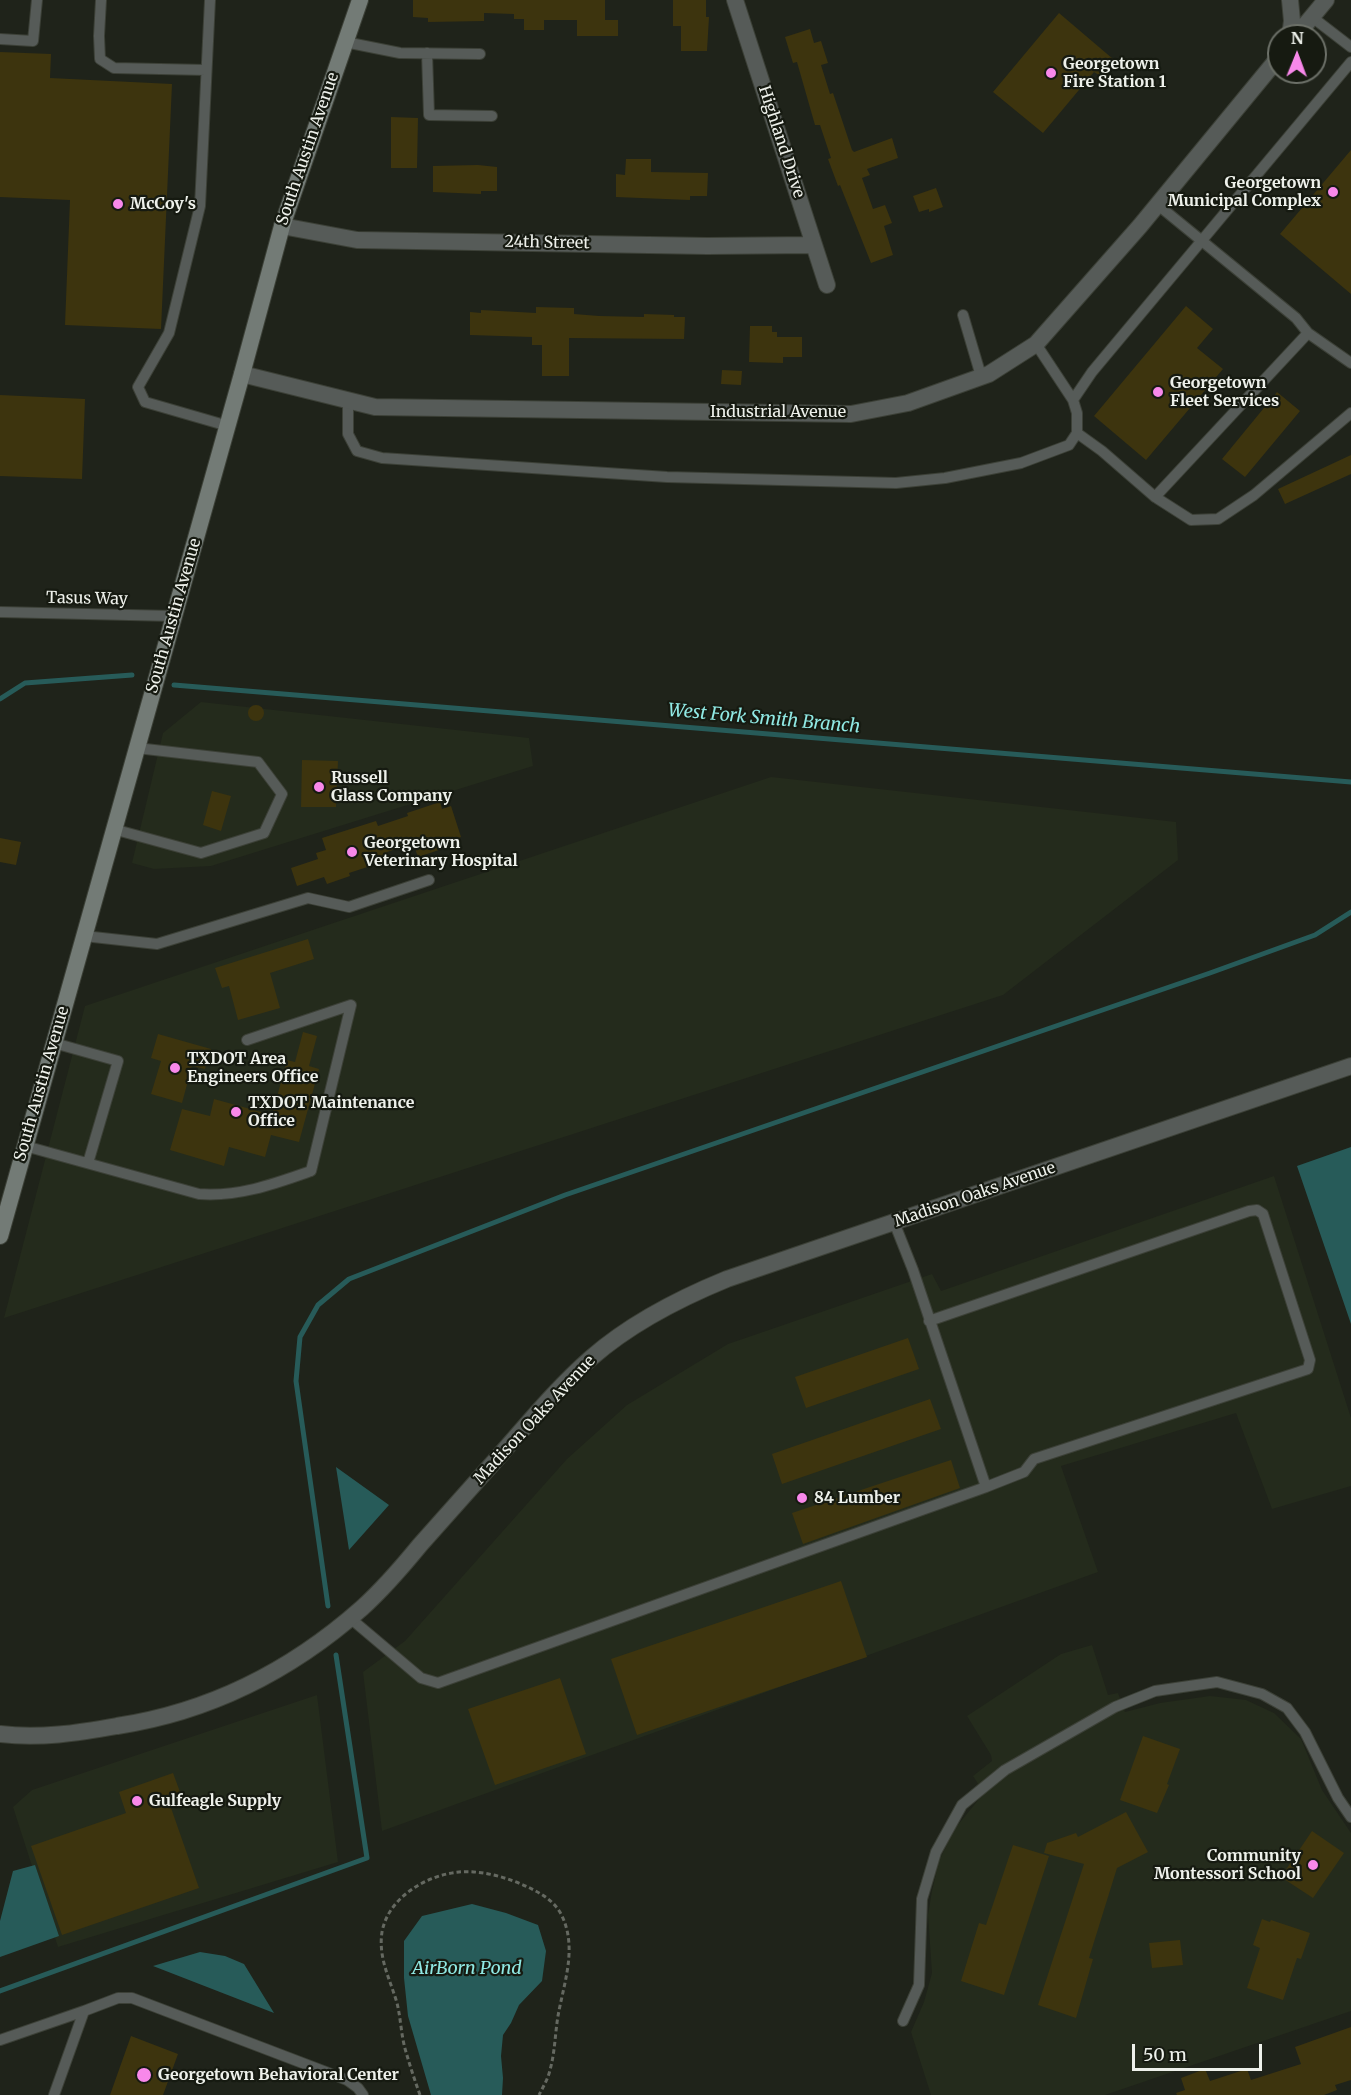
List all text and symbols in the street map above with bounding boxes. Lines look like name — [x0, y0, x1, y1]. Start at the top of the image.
north arrow — [1267, 24, 1327, 84]
text: N — [1291, 28, 1304, 48]
place label: Georgetown Fire Station 1 — [1063, 54, 1166, 92]
marker: Georgetown Fire Station 1 — [1044, 66, 1058, 80]
street label: South Austin Avenue — [273, 70, 343, 228]
street label: Highland Drive — [754, 83, 808, 201]
place label: Georgetown Municipal Complex — [1168, 173, 1321, 211]
marker: Georgetown Municipal Complex — [1326, 185, 1340, 199]
place label: McCoy's — [130, 194, 196, 214]
marker: McCoy's — [111, 197, 125, 211]
street label: 24th Street — [504, 233, 590, 253]
place label: Georgetown Fleet Services — [1170, 373, 1279, 411]
marker: Georgetown Fleet Services — [1151, 385, 1165, 399]
street label: Industrial Avenue — [710, 402, 846, 422]
street label: South Austin Avenue — [143, 536, 205, 696]
street label: Tasus Way — [46, 589, 128, 609]
water label: West Fork Smith Branch — [667, 700, 861, 738]
place label: Russell Glass Company — [331, 768, 452, 806]
marker: Russell Glass Company — [312, 780, 326, 794]
place label: Georgetown Veterinary Hospital — [364, 833, 518, 871]
marker: Georgetown Veterinary Hospital — [345, 845, 359, 859]
street label: South Austin Avenue — [11, 1004, 73, 1164]
place label: TXDOT Area Engineers Office — [187, 1049, 318, 1087]
marker: TXDOT Area Engineers Office — [168, 1061, 182, 1075]
place label: TXDOT Maintenance Office — [248, 1093, 414, 1131]
marker: TXDOT Maintenance Office — [229, 1105, 243, 1119]
street label: Madison Oaks Avenue — [892, 1158, 1058, 1232]
street label: Madison Oaks Avenue — [470, 1352, 600, 1488]
place label: 84 Lumber — [814, 1488, 900, 1508]
marker: 84 Lumber — [795, 1491, 809, 1505]
place label: Gulfeagle Supply — [149, 1791, 281, 1811]
marker: Gulfeagle Supply — [130, 1794, 144, 1808]
place label: Community Montessori School — [1154, 1846, 1301, 1884]
marker: Community Montessori School — [1306, 1858, 1320, 1872]
water label: AirBorn Pond — [412, 1958, 522, 1980]
scale bar — [1135, 2032, 1266, 2070]
text: 50 m — [1143, 2043, 1187, 2066]
place label: Georgetown Behavioral Center — [158, 2065, 399, 2085]
marker: Georgetown Behavioral Center — [135, 2066, 153, 2084]

